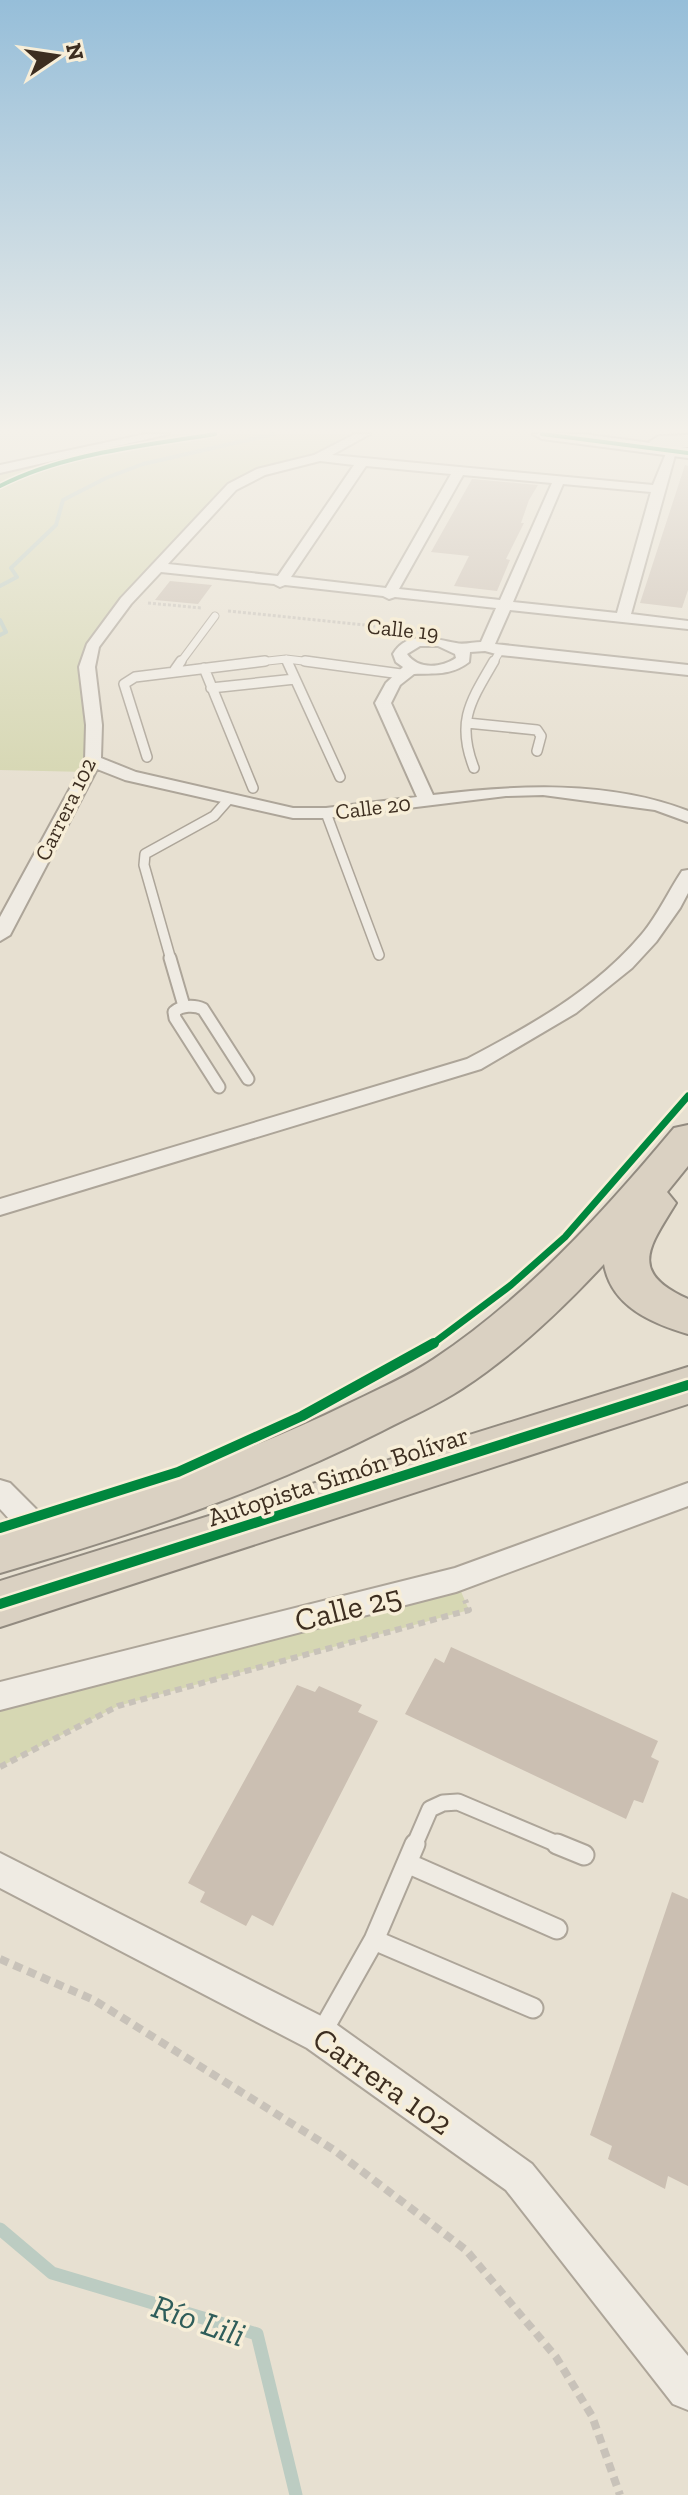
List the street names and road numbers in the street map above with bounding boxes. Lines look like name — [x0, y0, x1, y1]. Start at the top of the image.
street label: Calle 19 — [366, 612, 440, 647]
street label: Carrera 102 — [29, 753, 102, 865]
street label: Calle 20 — [334, 789, 412, 826]
street label: Autopista Simón Bolívar — [204, 1419, 472, 1533]
street label: Calle 25 — [291, 1576, 405, 1640]
street label: Carrera 102 — [306, 2019, 460, 2143]

